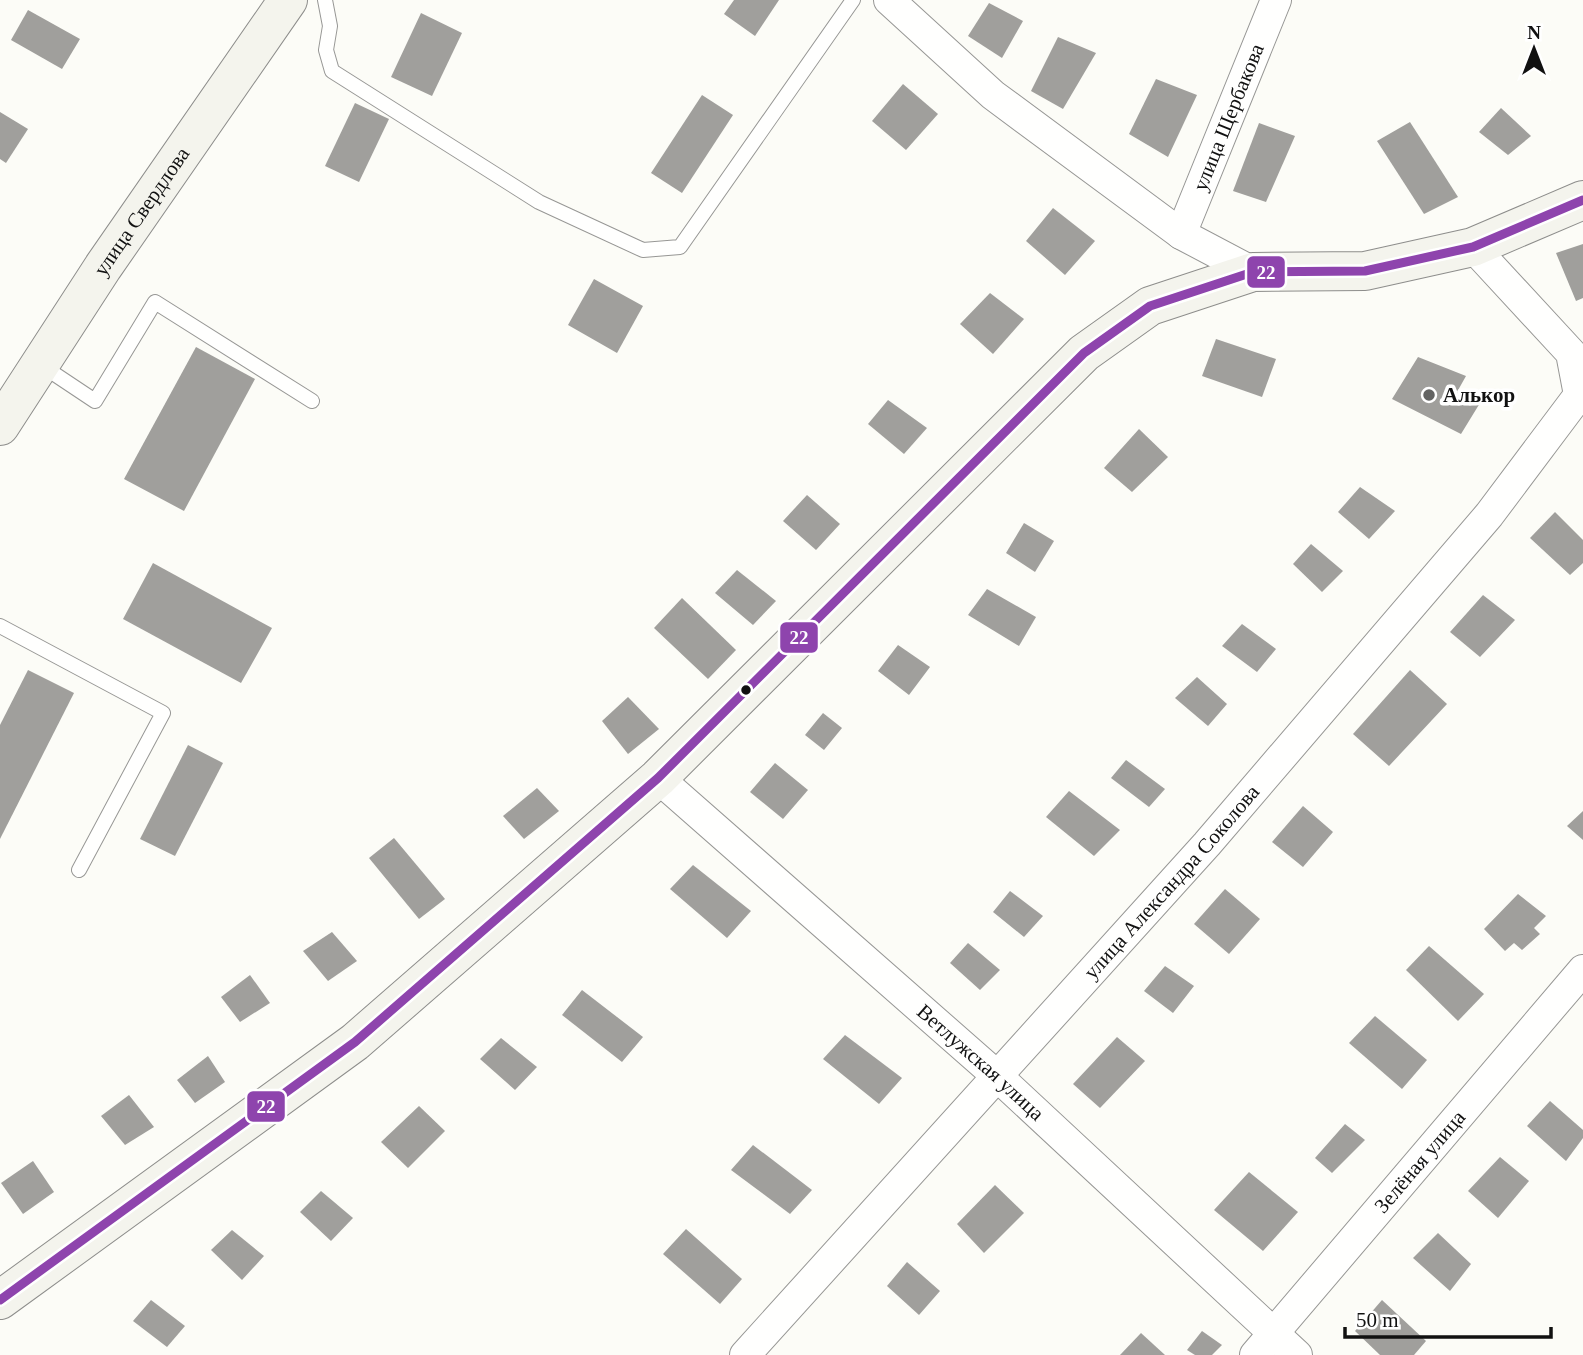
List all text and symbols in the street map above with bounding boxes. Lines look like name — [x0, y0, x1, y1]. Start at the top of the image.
north arrow — [1499, 14, 1569, 84]
text: N — [1527, 22, 1541, 43]
street label: улица Щербакова — [1188, 39, 1269, 194]
street label: улица Свердлова — [89, 142, 195, 280]
line badge: 22 — [1246, 255, 1286, 289]
text: 22 — [1257, 262, 1276, 283]
place label: Алькор — [1443, 383, 1515, 407]
marker: Алькор — [1421, 387, 1437, 403]
line badge: 22 — [779, 621, 819, 654]
text: 22 — [790, 627, 809, 648]
unlabelled marker — [739, 683, 753, 697]
street label: улица Александра Соколова — [1079, 780, 1265, 984]
street label: Ветлужская улица — [912, 999, 1049, 1126]
line badge: 22 — [246, 1090, 286, 1123]
text: 22 — [257, 1096, 276, 1117]
street label: Зелёная улица — [1369, 1105, 1470, 1218]
scale bar — [1345, 1296, 1552, 1340]
text: 50 m — [1356, 1308, 1399, 1332]

